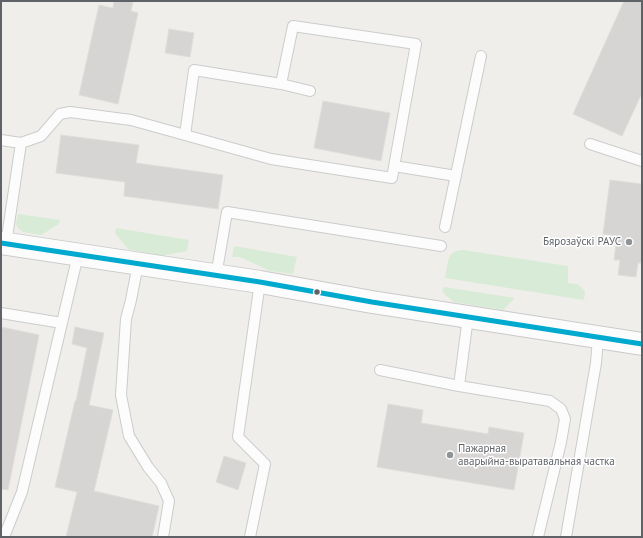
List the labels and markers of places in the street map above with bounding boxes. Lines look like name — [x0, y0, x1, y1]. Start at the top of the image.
place label: Бярозаўскі РАУС — [543, 235, 621, 249]
marker: Бярозаўскі РАУС — [624, 237, 634, 247]
unlabelled marker — [312, 287, 322, 297]
place label: Пажарная аварыйна-выратавальная частка — [458, 442, 615, 468]
marker: Пажарная аварыйна-выратавальная частка — [445, 450, 455, 460]

